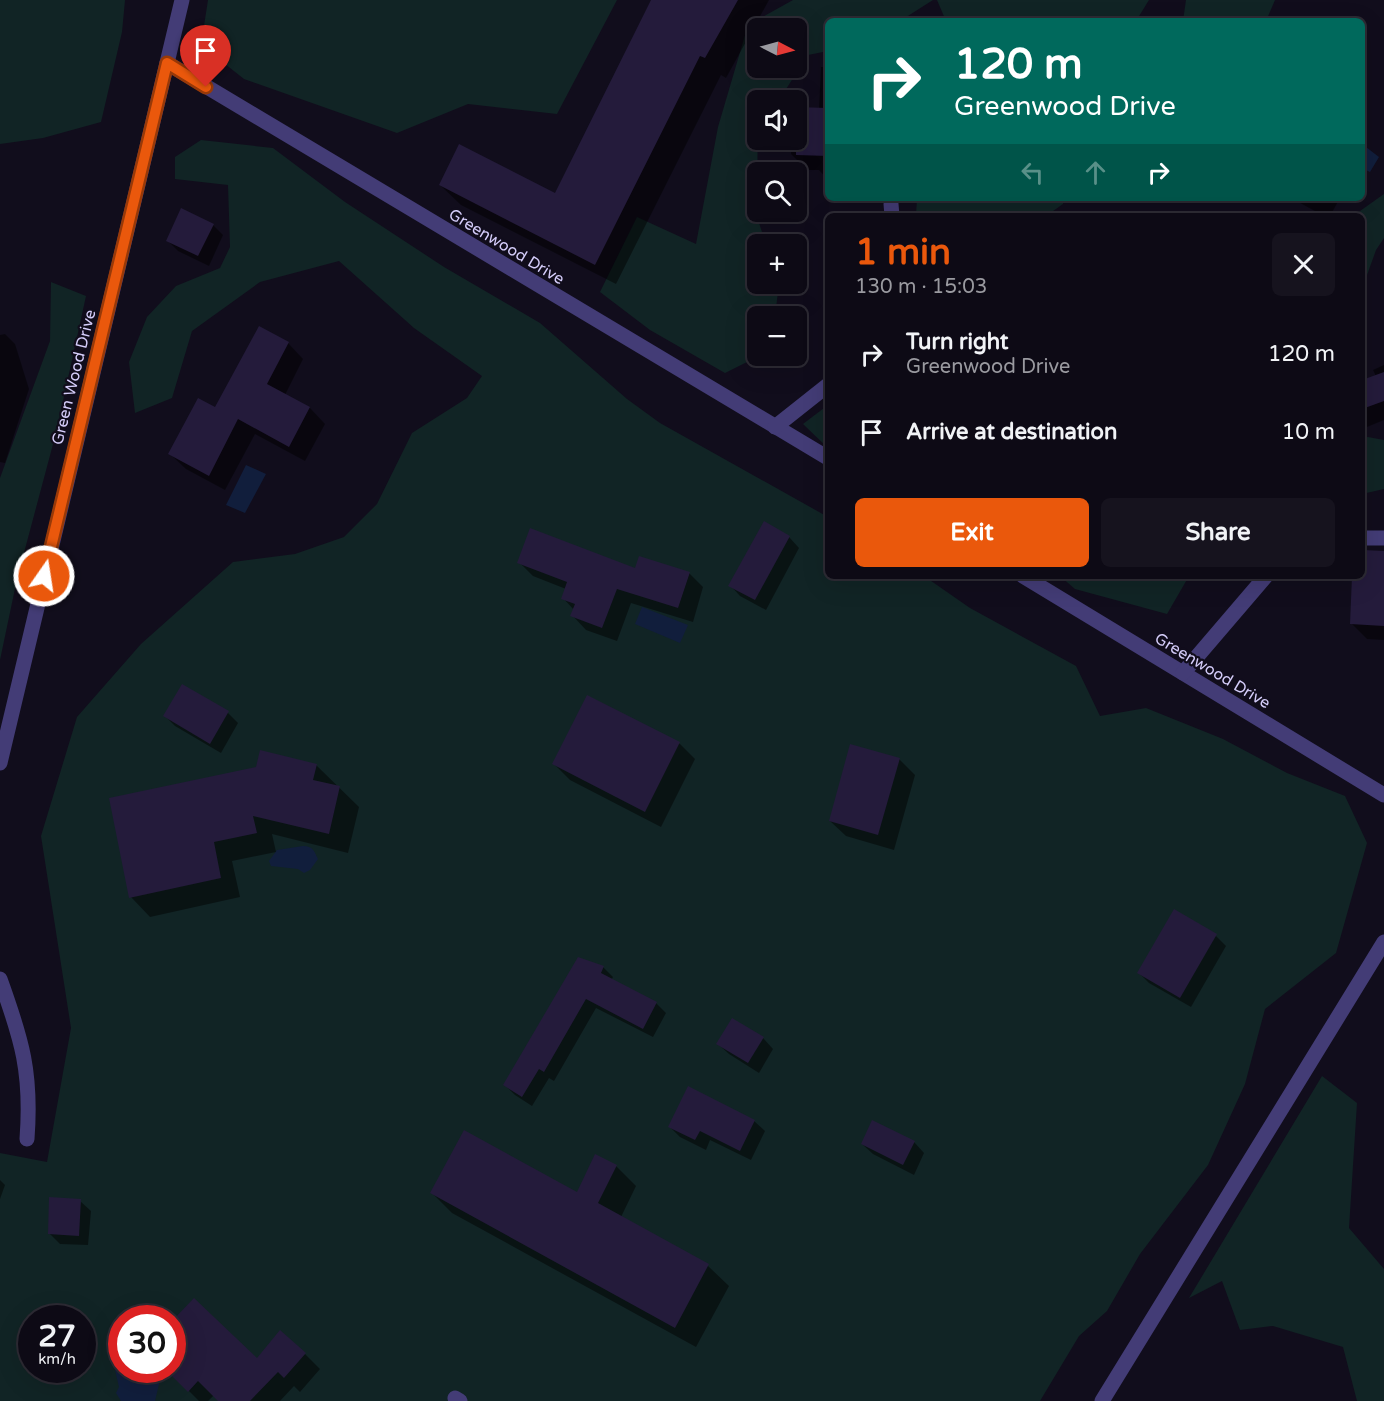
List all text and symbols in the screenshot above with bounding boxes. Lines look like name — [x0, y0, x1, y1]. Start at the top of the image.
north arrow — [747, 18, 807, 78]
map controls — [747, 18, 807, 366]
pin — [180, 25, 231, 87]
icon: arrive — [189, 34, 222, 67]
text: 120 m — [954, 39, 1083, 90]
icon: right — [855, 42, 933, 120]
button: sound — [747, 90, 807, 150]
text: Greenwood Drive — [954, 90, 1176, 123]
icon: left — [1016, 156, 1049, 189]
icon: ahead — [1079, 156, 1112, 189]
icon: right — [1142, 156, 1175, 189]
button: search — [747, 162, 807, 222]
street label: Greenwood Drive — [445, 204, 568, 289]
text: 1 min — [855, 231, 951, 274]
button: close — [1272, 233, 1335, 296]
button: + — [747, 234, 807, 294]
text: 130 m · 15:03 — [855, 275, 987, 299]
button: − — [747, 306, 807, 366]
street label: Green Wood Drive — [48, 308, 100, 447]
text: Turn right — [906, 329, 1008, 355]
icon: right — [855, 338, 888, 371]
text: 120 m — [1268, 341, 1335, 367]
text: Greenwood Drive — [906, 355, 1070, 379]
icon: arrive — [855, 416, 888, 449]
text: Arrive at destination — [906, 419, 1117, 445]
text: 10 m — [1281, 419, 1335, 445]
button: Exit — [855, 498, 1089, 567]
button: Share — [1101, 498, 1335, 567]
position arrow — [12, 544, 76, 608]
street label: Greenwood Drive — [1151, 628, 1274, 713]
speed limit sign: 30 — [108, 1305, 186, 1383]
text: 27 — [38, 1318, 76, 1355]
text: km/h — [38, 1350, 76, 1368]

